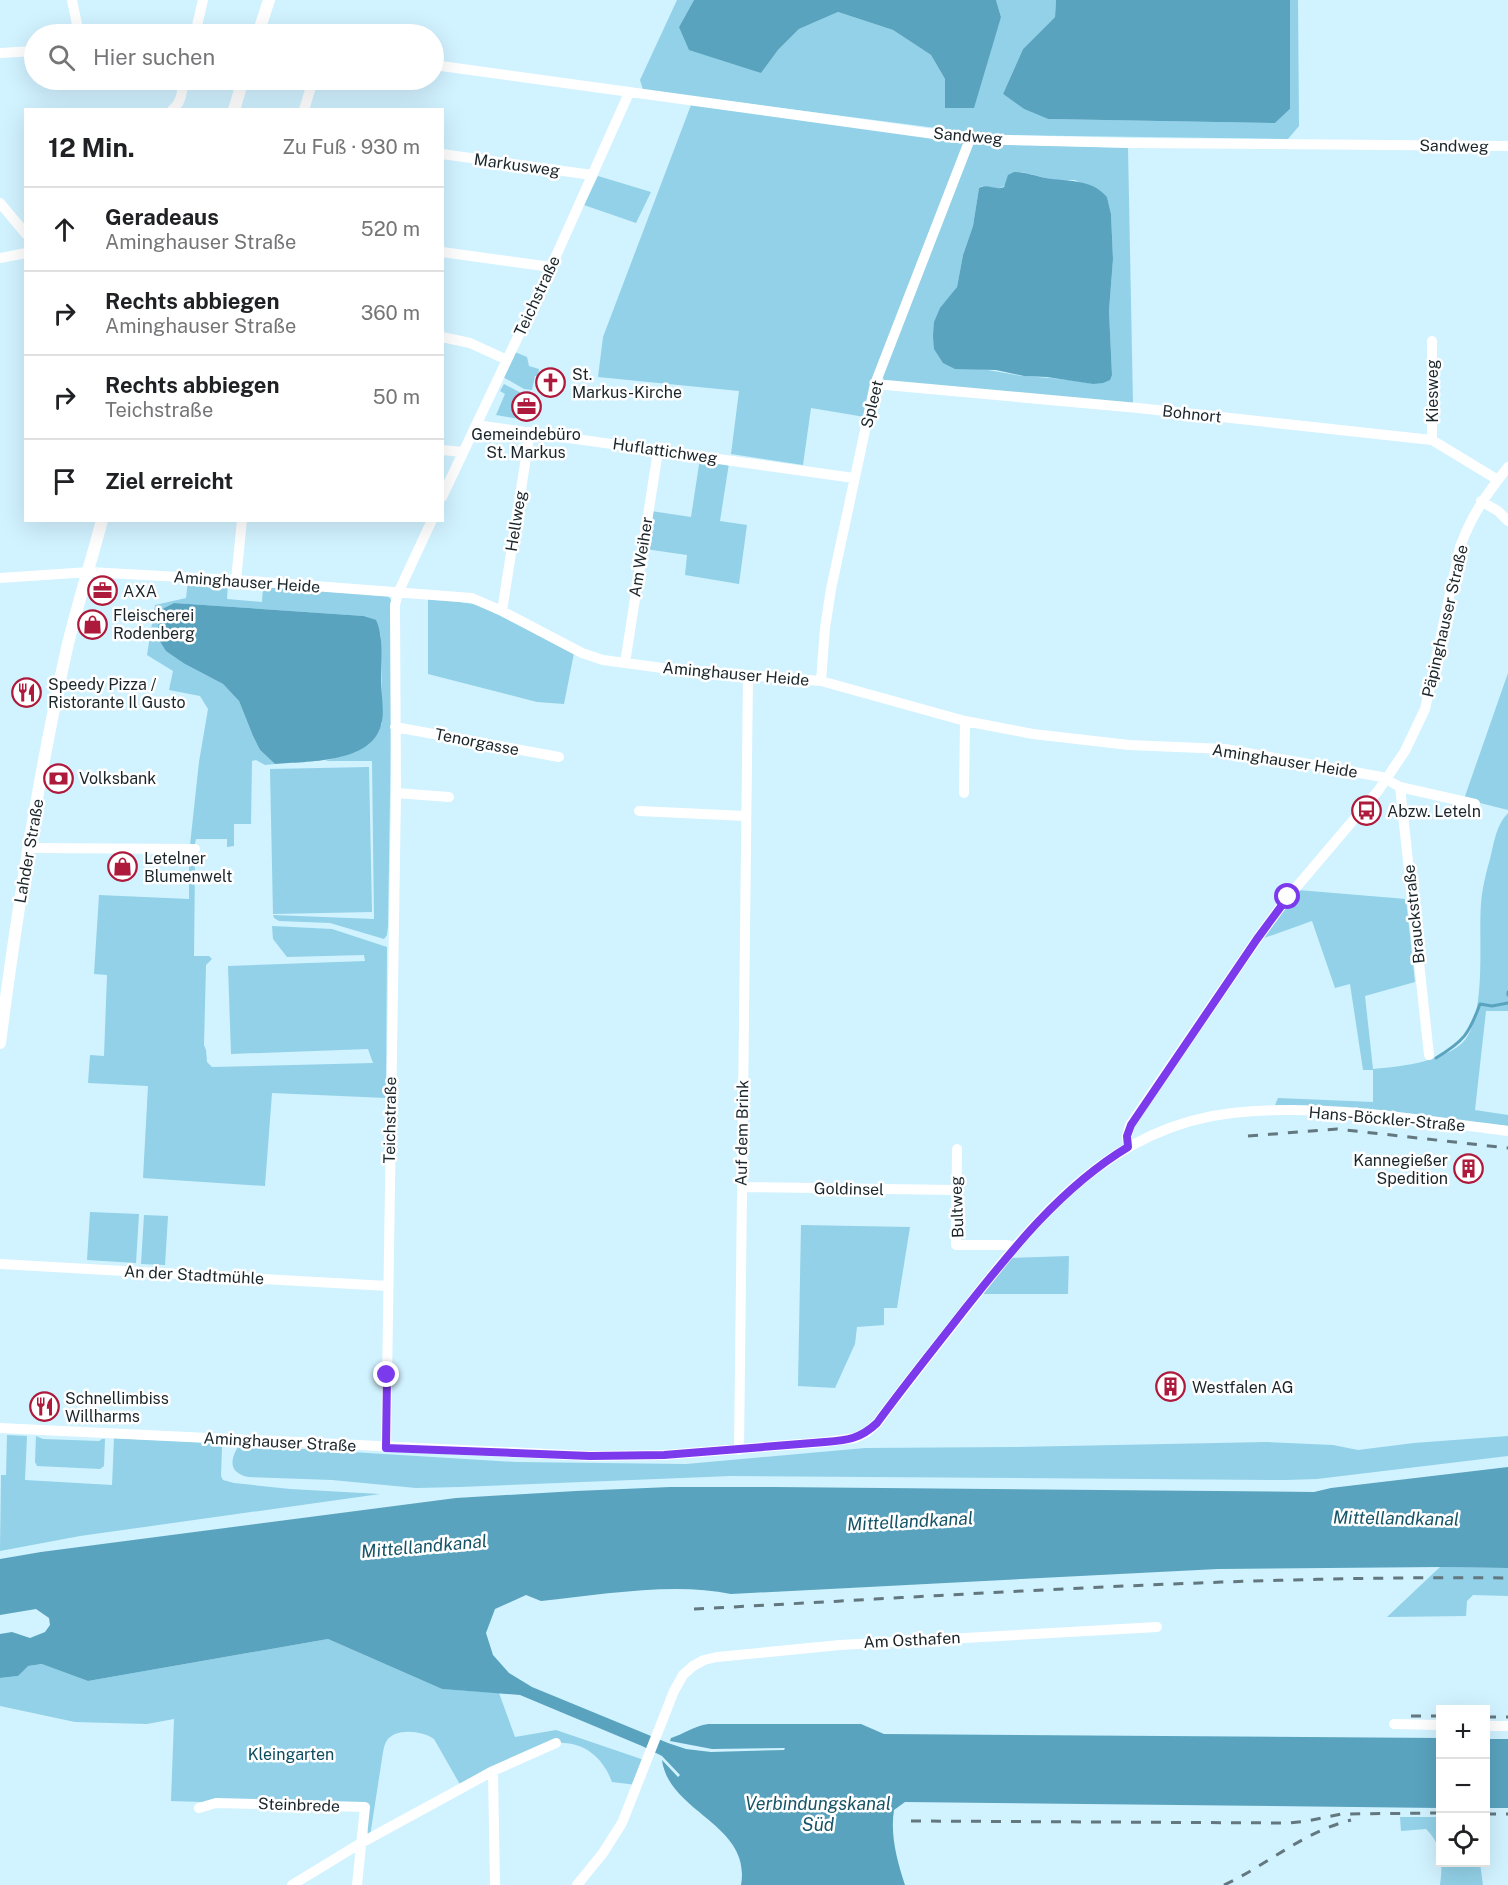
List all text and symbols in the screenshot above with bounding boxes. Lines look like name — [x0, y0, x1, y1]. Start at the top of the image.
search box — [24, 24, 444, 90]
icon: search — [45, 41, 78, 74]
text: Hier suchen — [93, 44, 215, 70]
street label: Sandweg — [933, 124, 1004, 148]
text: 12 Min. — [48, 132, 135, 163]
text: Zu Fuß · 930 m — [282, 135, 420, 159]
street label: Sandweg — [1419, 136, 1489, 156]
street label: Markusweg — [473, 150, 561, 180]
text: Geradeaus — [105, 204, 219, 230]
icon: ahead — [48, 213, 81, 246]
text: 520 m — [361, 217, 420, 241]
text: Aminghauser Straße — [105, 230, 296, 254]
street label: Teichstraße — [510, 253, 564, 339]
text: Rechts abbiegen — [105, 288, 280, 314]
icon: right — [48, 297, 81, 330]
text: 360 m — [361, 301, 420, 325]
text: Aminghauser Straße — [105, 314, 296, 338]
street label: Kiesweg — [1423, 359, 1442, 423]
place label: St. Markus-Kirche — [572, 365, 682, 402]
church icon: St. Markus-Kirche — [535, 367, 567, 399]
text: Rechts abbiegen — [105, 372, 280, 398]
street label: Spleet — [857, 378, 887, 430]
icon: right — [48, 381, 81, 414]
text: 50 m — [373, 385, 420, 409]
office icon: Gemeindebüro St. Markus — [510, 390, 542, 422]
text: Teichstraße — [105, 398, 213, 422]
street label: Bohnort — [1161, 401, 1223, 427]
place label: Gemeindebüro St. Markus — [471, 425, 581, 462]
street label: Huflattichweg — [611, 434, 719, 468]
icon: arrive — [48, 465, 81, 498]
text: Ziel erreicht — [105, 468, 233, 494]
street label: Hellweg — [502, 489, 530, 553]
street label: Am Weiher — [625, 516, 657, 598]
street label: Päpinghauser Straße — [1418, 543, 1472, 699]
street label: Aminghauser Heide — [173, 567, 321, 597]
office icon: AXA — [86, 575, 118, 607]
place label: AXA — [123, 582, 157, 601]
place label: Fleischerei Rodenberg — [113, 606, 195, 643]
shop icon: Fleischerei Rodenberg — [76, 608, 108, 640]
street label: Aminghauser Heide — [662, 658, 810, 690]
place label: Speedy Pizza / Ristorante Il Gusto — [48, 675, 185, 712]
restaurant icon: Speedy Pizza / Ristorante Il Gusto — [11, 677, 43, 709]
street label: Tenorgasse — [433, 725, 521, 759]
street label: Aminghauser Heide — [1211, 740, 1359, 782]
bank icon: Volksbank — [42, 762, 74, 794]
place label: Volksbank — [79, 769, 156, 788]
bus stop icon: Abzw. Leteln — [1350, 795, 1382, 827]
street label: Lahder Straße — [10, 797, 48, 905]
place label: Abzw. Leteln — [1387, 802, 1481, 821]
place label: Letelner Blumenwelt — [144, 849, 232, 886]
shop icon: Letelner Blumenwelt — [107, 851, 139, 883]
street label: Brauckstraße — [1399, 863, 1429, 965]
route start — [1274, 883, 1300, 909]
street label: Teichstraße — [380, 1077, 400, 1163]
street label: Auf dem Brink — [732, 1080, 752, 1186]
street label: Hans-Böckler-Straße — [1308, 1103, 1466, 1135]
place label: Kannegießer Spedition — [1353, 1151, 1448, 1188]
building icon: Kannegießer Spedition — [1453, 1153, 1485, 1185]
street label: Bultweg — [946, 1176, 968, 1238]
street label: Goldinsel — [814, 1179, 884, 1199]
street label: An der Stadtmühle — [124, 1262, 264, 1288]
route end — [373, 1361, 399, 1387]
building icon: Westfalen AG — [1155, 1371, 1187, 1403]
place label: Westfalen AG — [1192, 1378, 1293, 1397]
place label: Schnellimbiss Willharms — [65, 1389, 169, 1426]
restaurant icon: Schnellimbiss Willharms — [28, 1391, 60, 1423]
street label: Aminghauser Straße — [203, 1429, 357, 1455]
water label: Mittellandkanal — [1333, 1506, 1459, 1530]
water label: Mittellandkanal — [846, 1507, 974, 1535]
water label: Mittellandkanal — [360, 1530, 488, 1562]
street label: Am Osthafen — [863, 1628, 961, 1652]
map controls — [1436, 1705, 1490, 1867]
button: + — [1436, 1705, 1490, 1759]
park label: Kleingarten — [248, 1745, 334, 1764]
button: − — [1436, 1759, 1490, 1813]
water label: Verbindungskanal Süd — [745, 1793, 891, 1835]
street label: Steinbrede — [258, 1794, 340, 1816]
button: locate — [1436, 1813, 1490, 1867]

